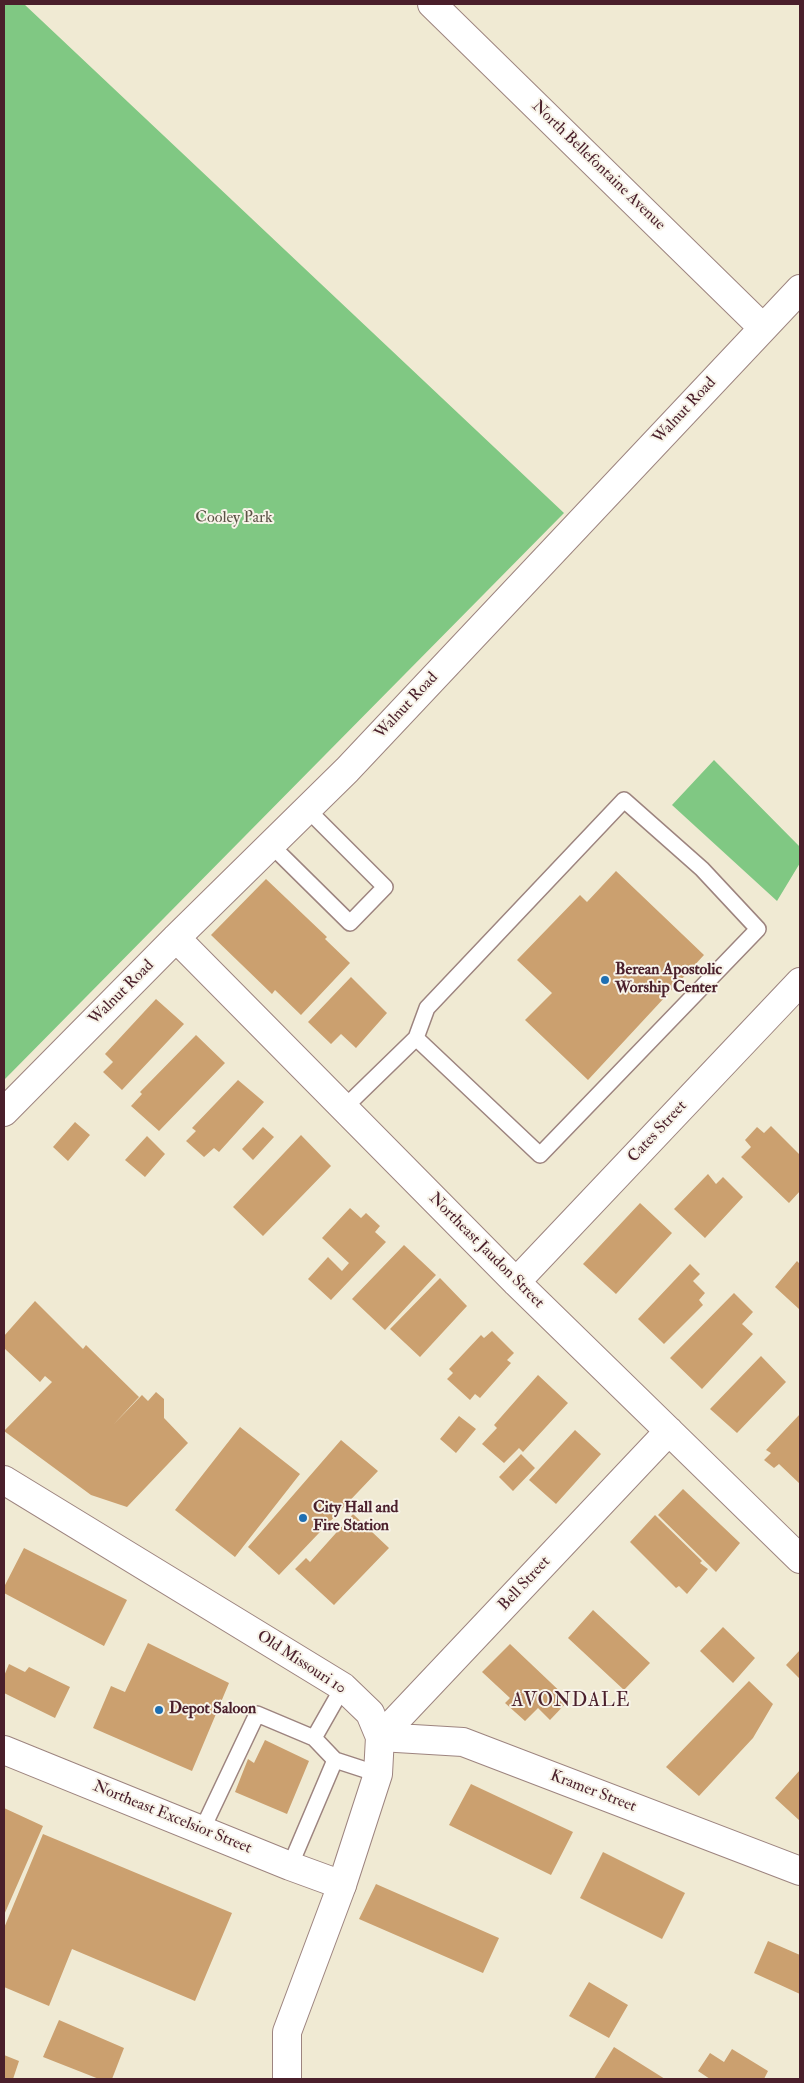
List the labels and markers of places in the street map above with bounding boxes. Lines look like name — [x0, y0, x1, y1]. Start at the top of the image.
place label: Berean Apostolic Worship Center — [615, 961, 722, 999]
marker: Berean Apostolic Worship Center — [599, 974, 611, 986]
place label: City Hall and Fire Station — [313, 1499, 398, 1537]
marker: City Hall and Fire Station — [297, 1512, 309, 1524]
place label: Depot Saloon — [169, 1700, 256, 1720]
marker: Depot Saloon — [153, 1704, 165, 1716]

